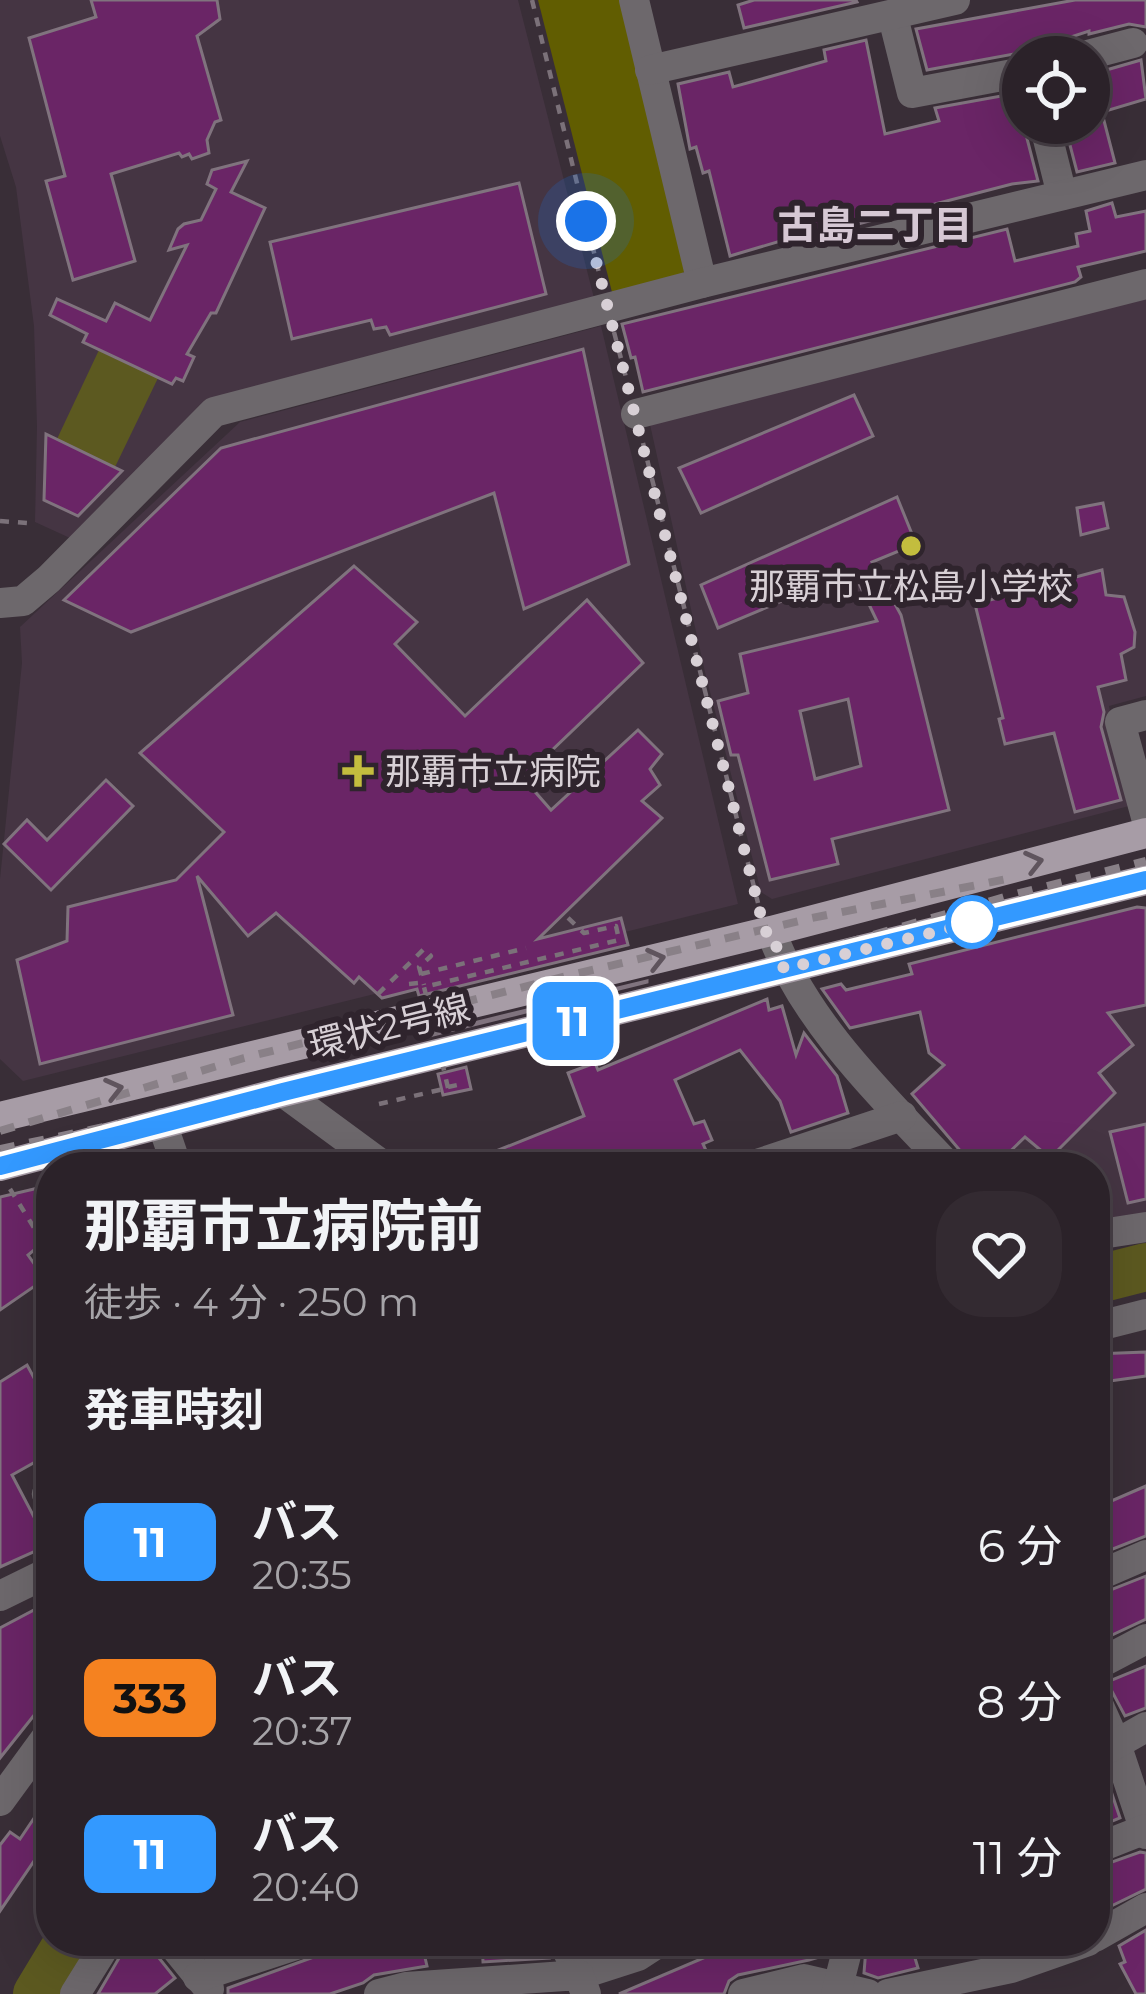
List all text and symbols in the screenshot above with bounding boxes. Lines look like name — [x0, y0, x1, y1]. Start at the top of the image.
map controls — [1002, 36, 1110, 144]
button: locate — [1002, 36, 1110, 144]
your location — [556, 191, 616, 251]
district label: 古島二丁目 — [777, 201, 973, 249]
marker: 那覇市立松島小学校 — [898, 533, 924, 559]
place label: 那覇市立松島小学校 — [749, 564, 1073, 608]
place label: 那覇市立病院 — [385, 749, 601, 793]
marker: 那覇市立病院 — [342, 755, 374, 787]
one-way arrow — [1023, 851, 1044, 876]
unlabelled marker — [947, 897, 997, 947]
one-way arrow — [646, 948, 666, 973]
line badge: 11 — [519, 982, 627, 1060]
street label: 環状2号線 — [304, 985, 474, 1067]
text: 11 — [557, 995, 589, 1047]
one-way arrow — [103, 1078, 123, 1103]
text: 那覇市立病院前 — [84, 1191, 483, 1260]
button: heart — [936, 1191, 1062, 1317]
text: 徒歩 · 4 分 · 250 m — [84, 1278, 419, 1326]
text: 発車時刻 — [84, 1382, 264, 1437]
text: バス — [252, 1494, 342, 1549]
text: 11 — [134, 1516, 166, 1568]
text: 6 分 — [978, 1518, 1062, 1573]
text: 20:35 — [252, 1551, 352, 1599]
text: バス — [252, 1650, 342, 1705]
text: 333 — [113, 1672, 187, 1724]
text: 8 分 — [976, 1674, 1062, 1729]
text: 20:37 — [252, 1707, 353, 1755]
text: バス — [252, 1806, 342, 1861]
text: 11 — [134, 1828, 166, 1880]
text: 11 分 — [973, 1830, 1062, 1885]
text: 20:40 — [252, 1863, 360, 1911]

